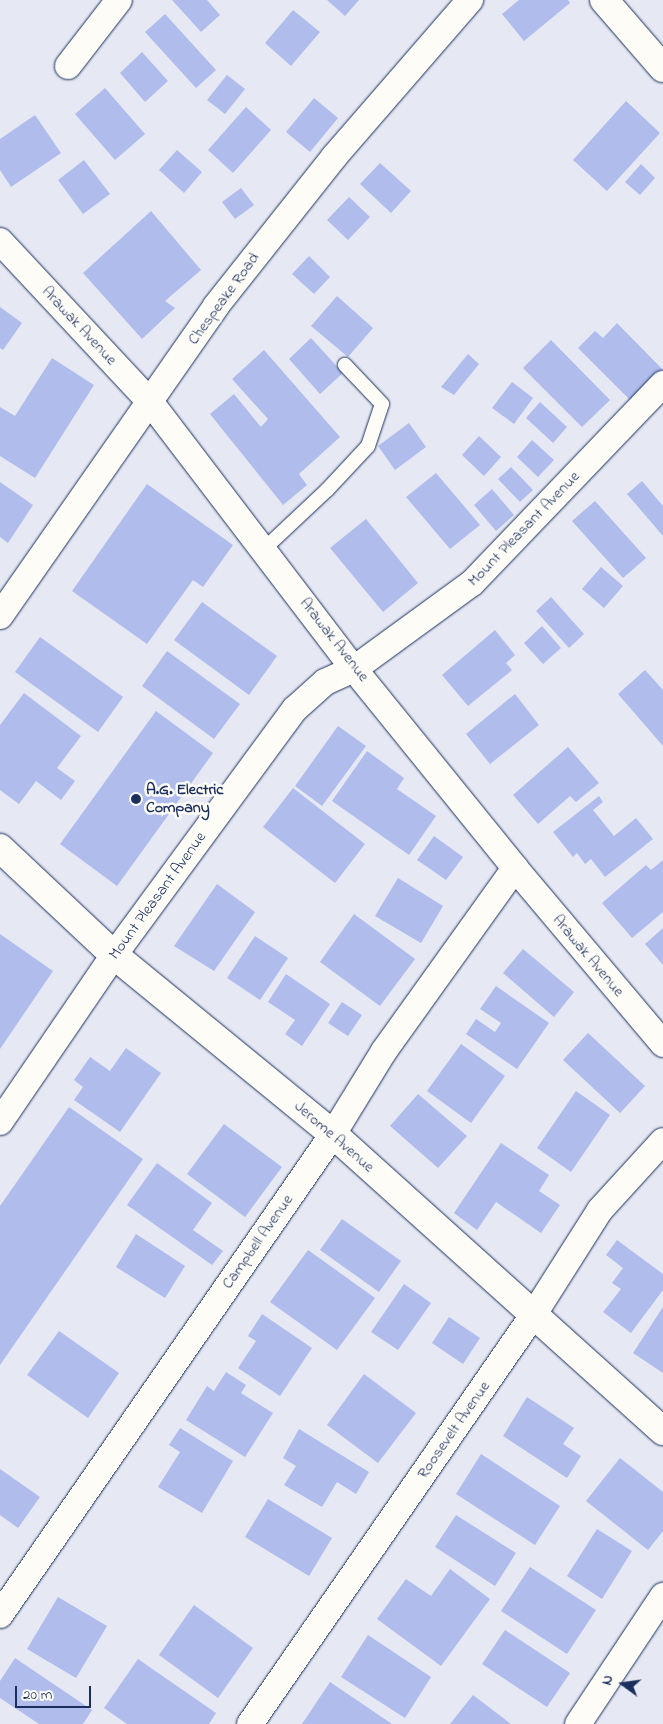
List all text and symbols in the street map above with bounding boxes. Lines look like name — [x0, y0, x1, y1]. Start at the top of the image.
street label: Chespeake Road — [184, 249, 264, 349]
street label: Arawak Avenue — [37, 282, 121, 370]
street label: Mount Pleasant Avenue — [464, 467, 584, 591]
street label: Arawak Avenue — [295, 594, 373, 686]
place label: A.G. Electric Company — [146, 780, 223, 818]
marker: A.G. Electric Company — [130, 793, 142, 805]
street label: Mount Pleasant Avenue — [105, 828, 211, 964]
street label: Arawak Avenue — [548, 911, 628, 1001]
street label: Jerome Avenue — [290, 1097, 378, 1177]
street label: Campbell Avenue — [218, 1191, 298, 1293]
street label: Roosevelt Avenue — [413, 1378, 495, 1482]
north arrow — [598, 1659, 648, 1709]
text: N — [597, 1673, 619, 1687]
scale bar — [18, 1676, 94, 1708]
text: 20 m — [23, 1684, 52, 1706]

